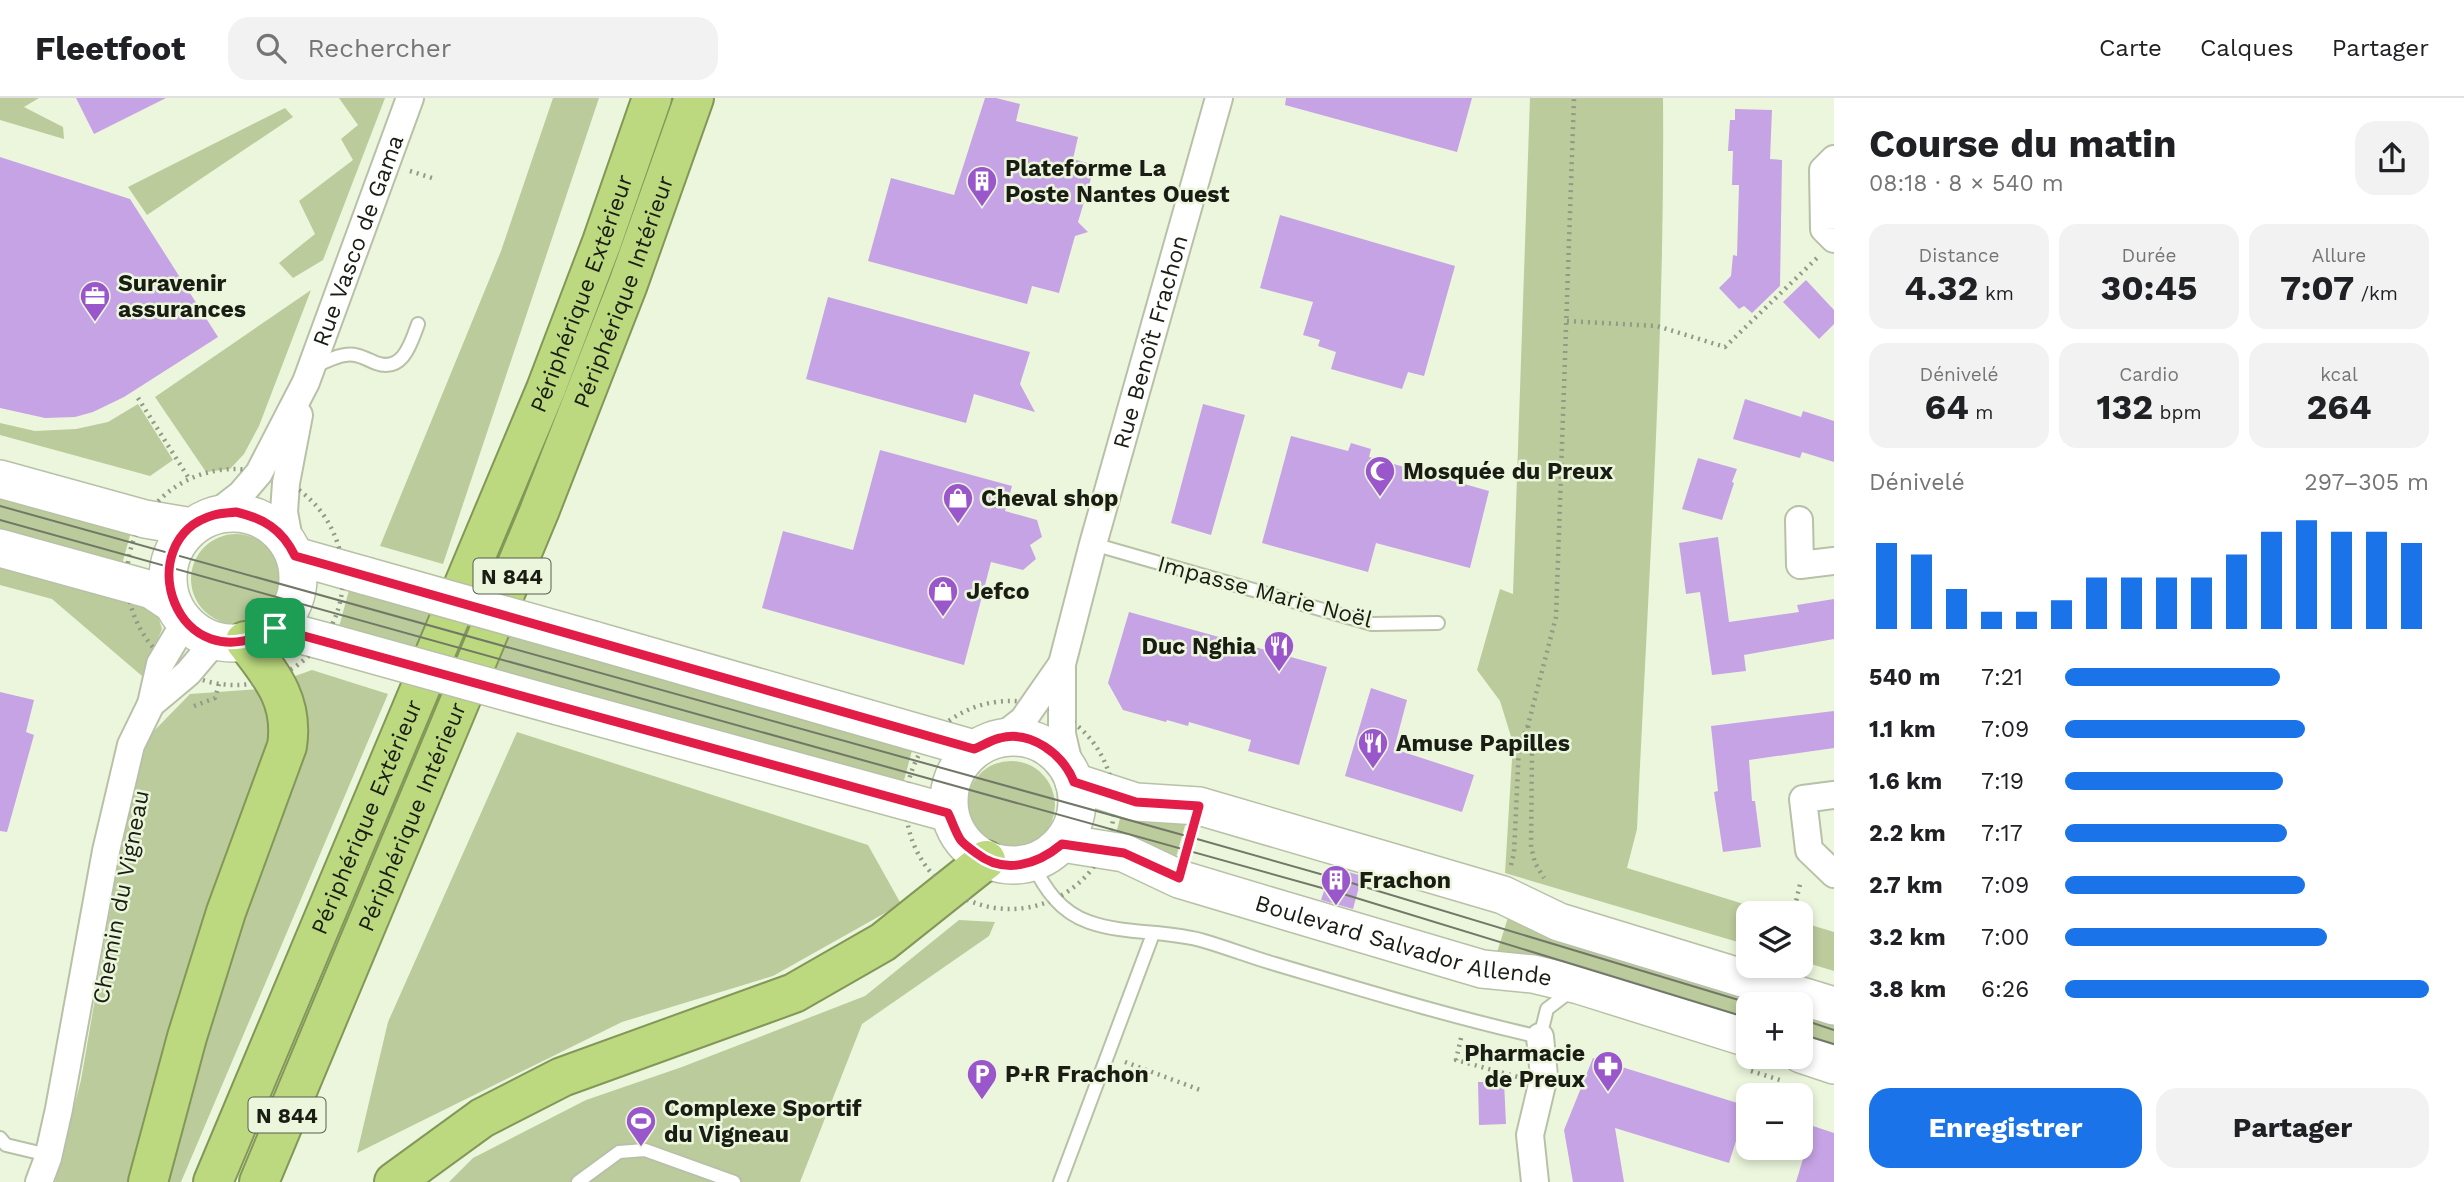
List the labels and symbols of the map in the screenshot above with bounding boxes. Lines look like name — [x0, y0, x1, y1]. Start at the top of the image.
street label: Rue Vasco de Gama — [307, 131, 409, 350]
place label: Plateforme La Poste Nantes Ouest — [1005, 155, 1230, 208]
building icon: Plateforme La Poste Nantes Ouest — [965, 164, 999, 208]
street label: Périphérique Extérieur — [524, 171, 638, 416]
street label: Périphérique Intérieur — [567, 172, 679, 412]
street label: Rue Benoît Frachon — [1107, 232, 1193, 452]
place label: Suravenir assurances — [118, 270, 246, 323]
office icon: Suravenir assurances — [78, 279, 112, 323]
mosque icon: Mosquée du Preux — [1363, 454, 1397, 498]
place label: Mosquée du Preux — [1403, 458, 1614, 485]
shop icon: Cheval shop — [941, 481, 975, 525]
place label: Cheval shop — [981, 485, 1118, 512]
street label: Impasse Marie Noël — [1155, 550, 1375, 634]
road number: N 844 — [474, 559, 550, 594]
shop icon: Jefco — [926, 574, 960, 618]
place label: Jefco — [966, 578, 1030, 605]
pin — [245, 598, 305, 658]
restaurant icon: Duc Nghia — [1262, 629, 1296, 673]
place label: Duc Nghia — [1142, 633, 1257, 660]
street label: Périphérique Extérieur — [305, 695, 428, 938]
street label: Périphérique Intérieur — [352, 698, 472, 935]
restaurant icon: Amuse Papilles — [1356, 726, 1390, 770]
place label: Amuse Papilles — [1396, 730, 1570, 757]
street label: Chemin du Vigneau — [87, 788, 155, 1006]
building icon: Frachon — [1319, 863, 1353, 907]
place label: Frachon — [1359, 867, 1451, 894]
street label: Boulevard Salvador Allende — [1252, 889, 1555, 992]
place label: Pharmacie de Preux — [1464, 1040, 1585, 1093]
pharmacy icon: Pharmacie de Preux — [1591, 1049, 1625, 1093]
parking icon: P+R Frachon — [965, 1057, 999, 1101]
place label: P+R Frachon — [1005, 1061, 1149, 1088]
place label: Complexe Sportif du Vigneau — [664, 1095, 862, 1148]
road number: N 844 — [248, 1098, 326, 1132]
sports icon: Complexe Sportif du Vigneau — [624, 1104, 658, 1148]

